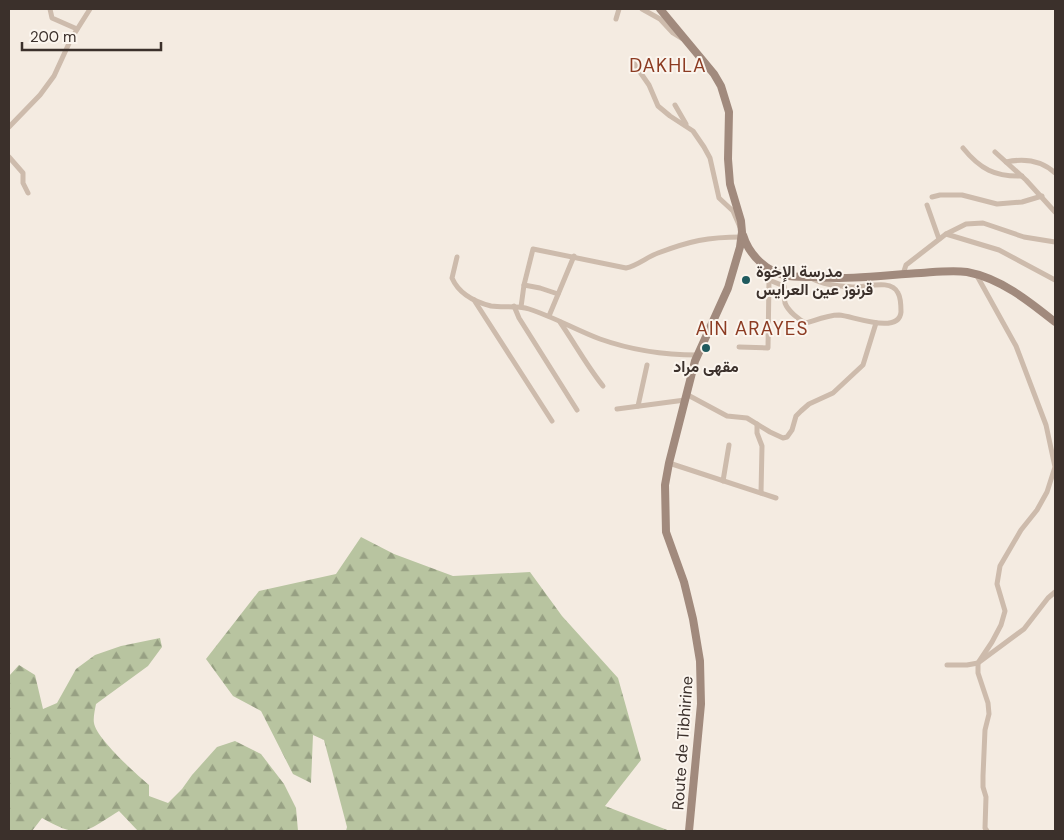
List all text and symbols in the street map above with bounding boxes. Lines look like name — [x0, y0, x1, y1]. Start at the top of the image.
scale bar — [22, 20, 161, 52]
text: 200 m — [30, 27, 76, 47]
district label: DAKHLA — [629, 53, 707, 78]
place label: مدرسة الإخوة قرنوز عين العرايس — [756, 261, 873, 300]
marker: مدرسة الإخوة قرنوز عين العرايس — [740, 274, 752, 286]
district label: AIN ARAYES — [695, 316, 809, 341]
marker: مقهى مراد — [700, 342, 712, 354]
place label: مقهى مراد — [673, 356, 739, 377]
street label: Route de Tibhirine — [667, 675, 698, 811]

